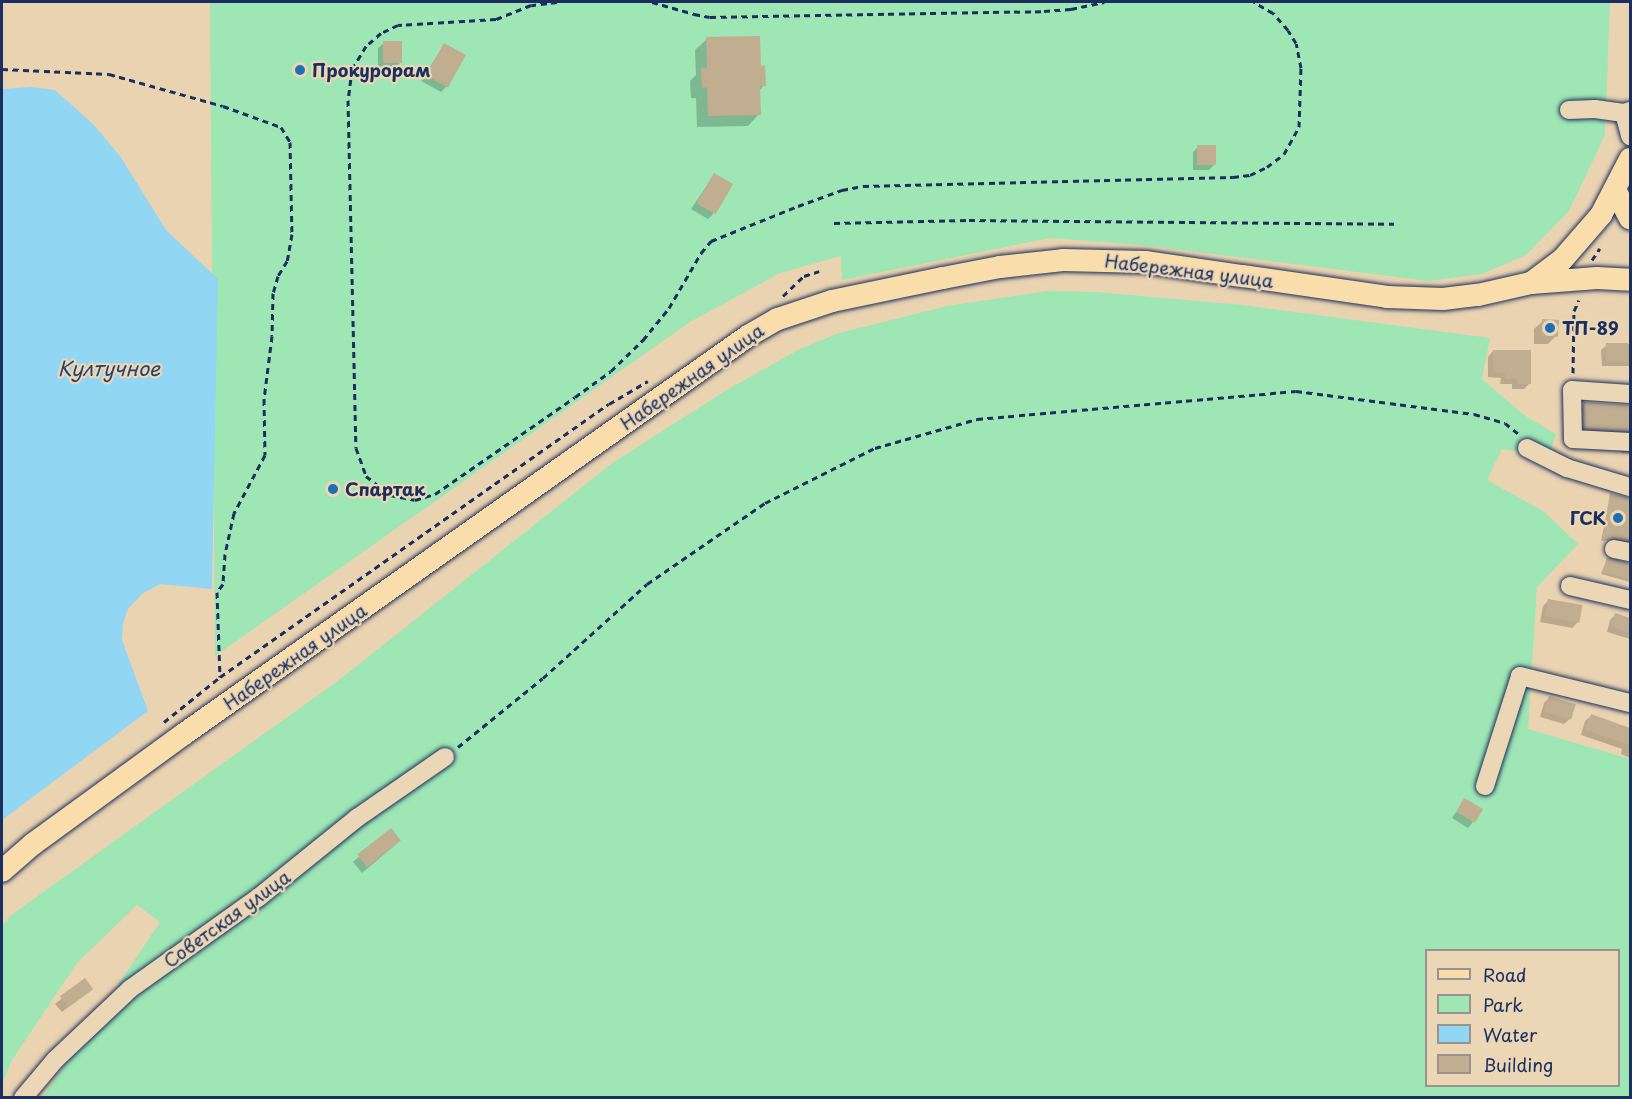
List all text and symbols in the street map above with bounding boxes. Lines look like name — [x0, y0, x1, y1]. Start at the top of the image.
place label: Прокурорам — [312, 59, 431, 81]
marker: Прокурорам — [293, 63, 307, 77]
street label: Набережная улица — [1103, 250, 1275, 292]
place label: ТП-89 — [1562, 317, 1619, 339]
street label: Набережная улица — [616, 319, 768, 435]
marker: ТП-89 — [1543, 321, 1557, 335]
water label: Култучное — [58, 356, 160, 380]
place label: Спартак — [345, 478, 425, 500]
marker: Спартак — [326, 482, 340, 496]
place label: ГСК — [1570, 507, 1606, 529]
marker: ГСК — [1611, 511, 1625, 525]
street label: Набережная улица — [219, 599, 371, 715]
street label: Советская улица — [159, 866, 295, 972]
legend — [1425, 949, 1620, 1087]
text: Road — [1483, 961, 1527, 988]
text: Park — [1483, 991, 1523, 1018]
text: Water — [1483, 1021, 1537, 1048]
text: Building — [1483, 1051, 1553, 1078]

